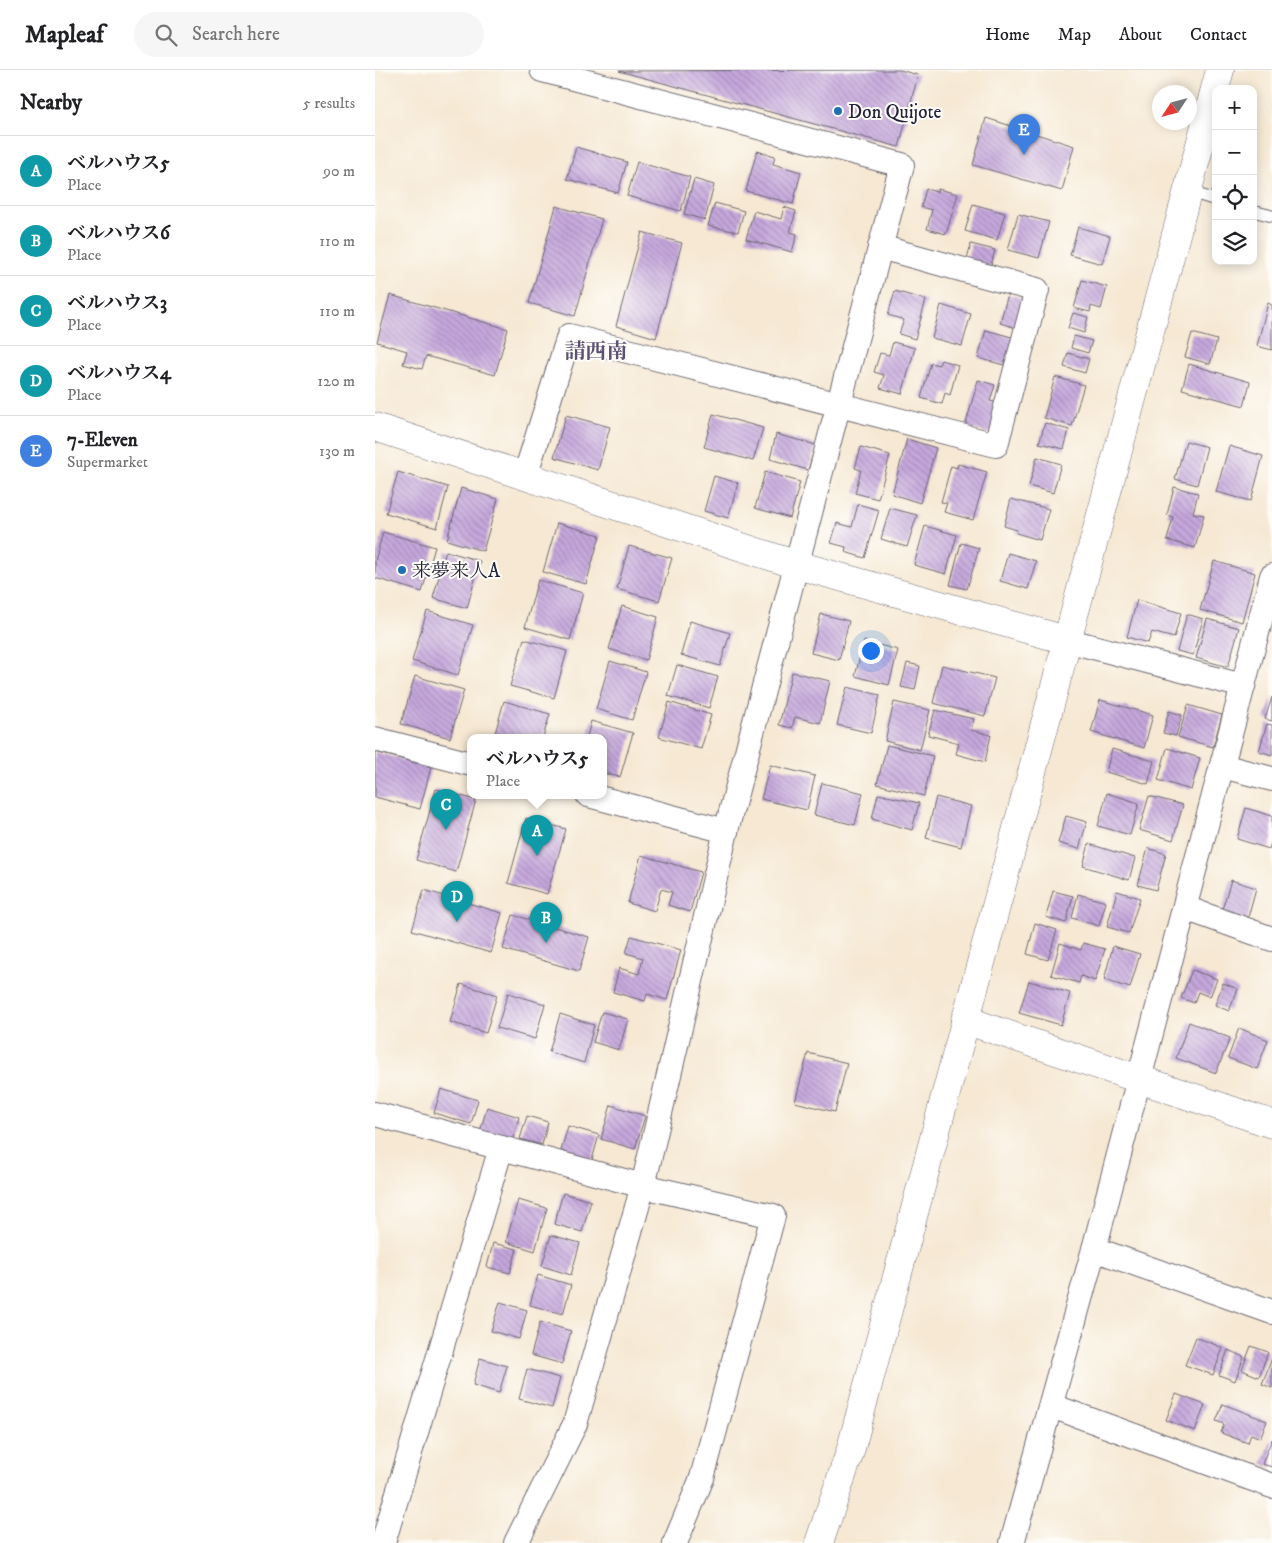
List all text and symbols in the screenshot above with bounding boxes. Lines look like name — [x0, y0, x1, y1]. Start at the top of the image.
search box — [134, 12, 484, 57]
text: Mapleaf — [25, 20, 104, 50]
icon: search — [152, 21, 180, 49]
text: Search here — [192, 23, 280, 46]
text: Home — [985, 24, 1030, 46]
text: Map — [1058, 24, 1091, 46]
text: About — [1119, 24, 1162, 46]
text: Contact — [1190, 24, 1247, 46]
north arrow — [1152, 85, 1197, 130]
map controls — [1212, 85, 1257, 265]
button: + — [1212, 85, 1257, 130]
text: Nearby — [20, 90, 82, 116]
text: 5 results — [303, 93, 355, 113]
place label: Don Quijote — [848, 101, 941, 124]
marker: Don Quijote — [832, 105, 844, 117]
pin: E — [1008, 114, 1040, 155]
button: − — [1212, 130, 1257, 175]
text: ベルハウス5 — [67, 152, 170, 175]
text: A — [31, 161, 41, 181]
text: 90 m — [323, 161, 355, 181]
text: Place — [67, 175, 101, 195]
button: locate — [1212, 175, 1257, 220]
button: layers — [1212, 220, 1257, 265]
text: ベルハウス6 — [67, 222, 170, 245]
text: B — [31, 231, 41, 251]
text: 110 m — [319, 231, 355, 251]
text: Place — [67, 245, 101, 265]
text: ベルハウス3 — [67, 292, 167, 315]
text: C — [31, 301, 41, 321]
text: 110 m — [319, 301, 355, 321]
text: Place — [67, 315, 101, 335]
district label: 請西南 — [565, 339, 628, 365]
text: ベルハウス4 — [67, 362, 171, 385]
text: D — [30, 371, 42, 391]
text: 120 m — [317, 371, 355, 391]
text: Place — [67, 385, 101, 405]
text: 7-Eleven — [67, 429, 138, 452]
text: E — [30, 441, 42, 461]
text: 130 m — [319, 441, 355, 461]
text: Supermarket — [67, 452, 148, 472]
place label: 来夢来人A — [412, 560, 501, 583]
marker: 来夢来人A — [396, 564, 408, 576]
your location — [858, 638, 884, 664]
popup — [467, 734, 607, 799]
text: ベルハウス5 — [486, 748, 588, 771]
text: Place — [486, 771, 520, 791]
pin: C — [430, 789, 462, 830]
pin: A — [521, 815, 553, 856]
pin: D — [441, 881, 473, 922]
pin: B — [530, 902, 562, 943]

